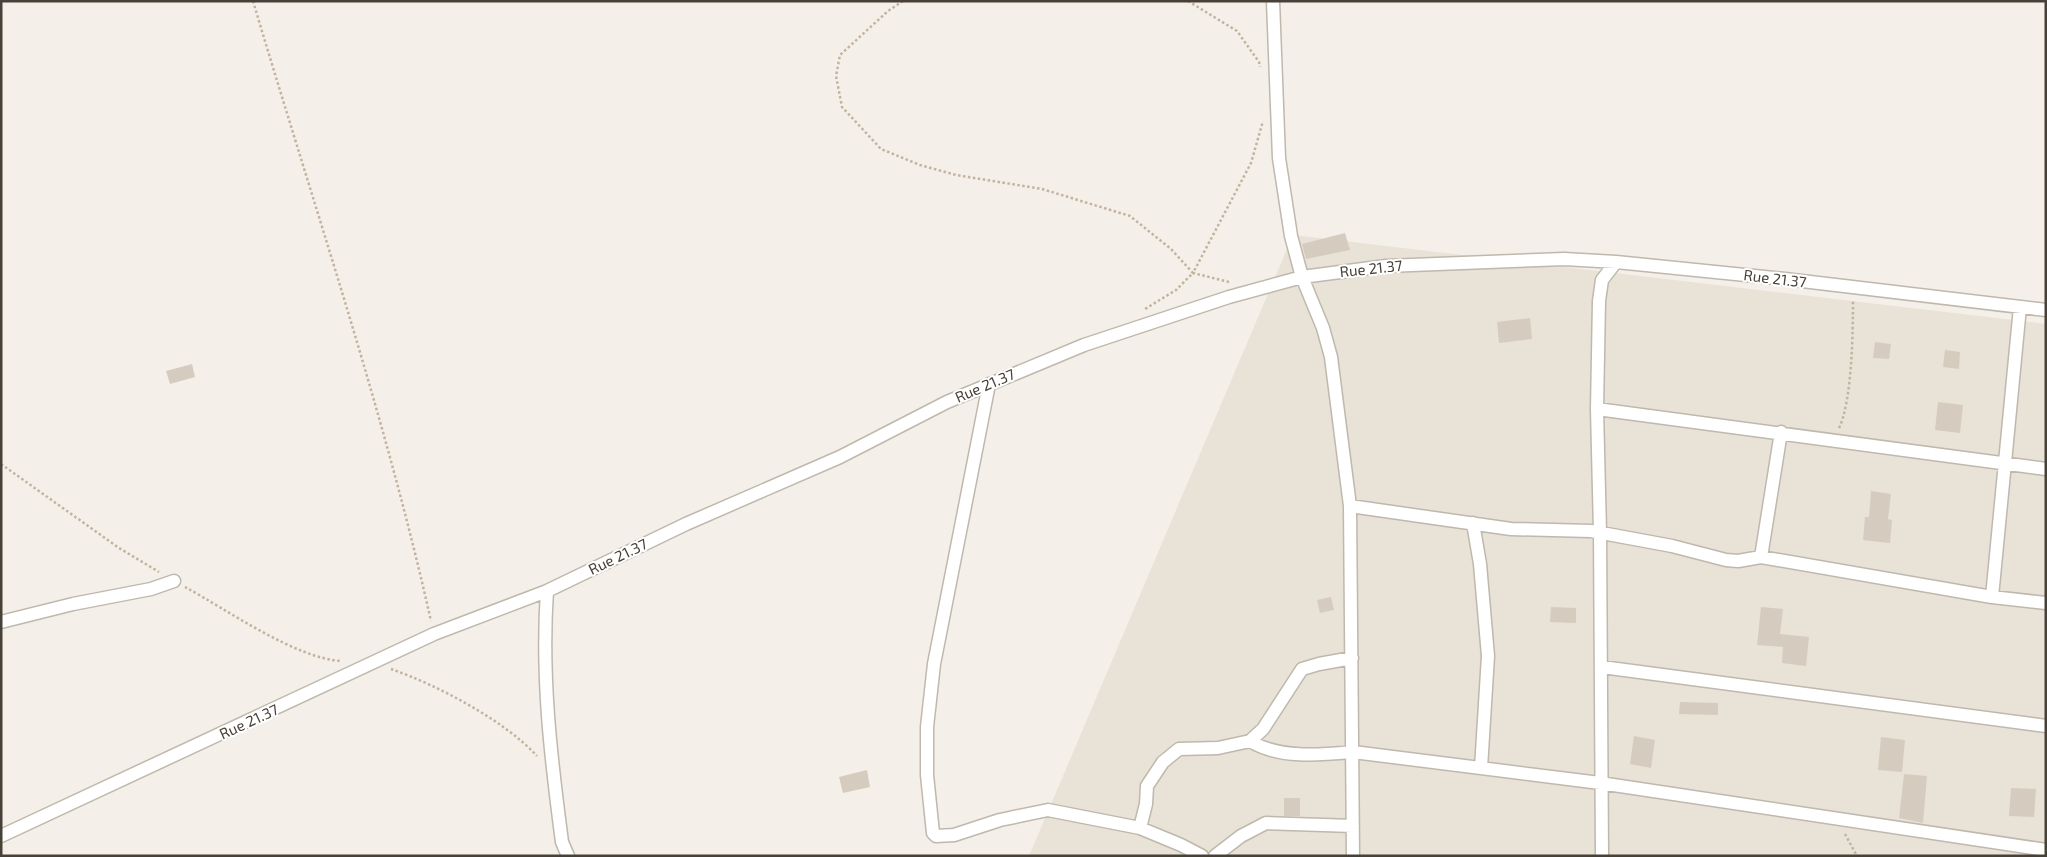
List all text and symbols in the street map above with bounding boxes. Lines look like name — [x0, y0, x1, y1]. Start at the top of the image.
street label: Rue 21.37 — [1339, 256, 1404, 280]
street label: Rue 21.37 — [1743, 265, 1808, 291]
street label: Rue 21.37 — [952, 364, 1017, 406]
street label: Rue 21.37 — [585, 534, 650, 578]
street label: Rue 21.37 — [216, 699, 281, 743]

